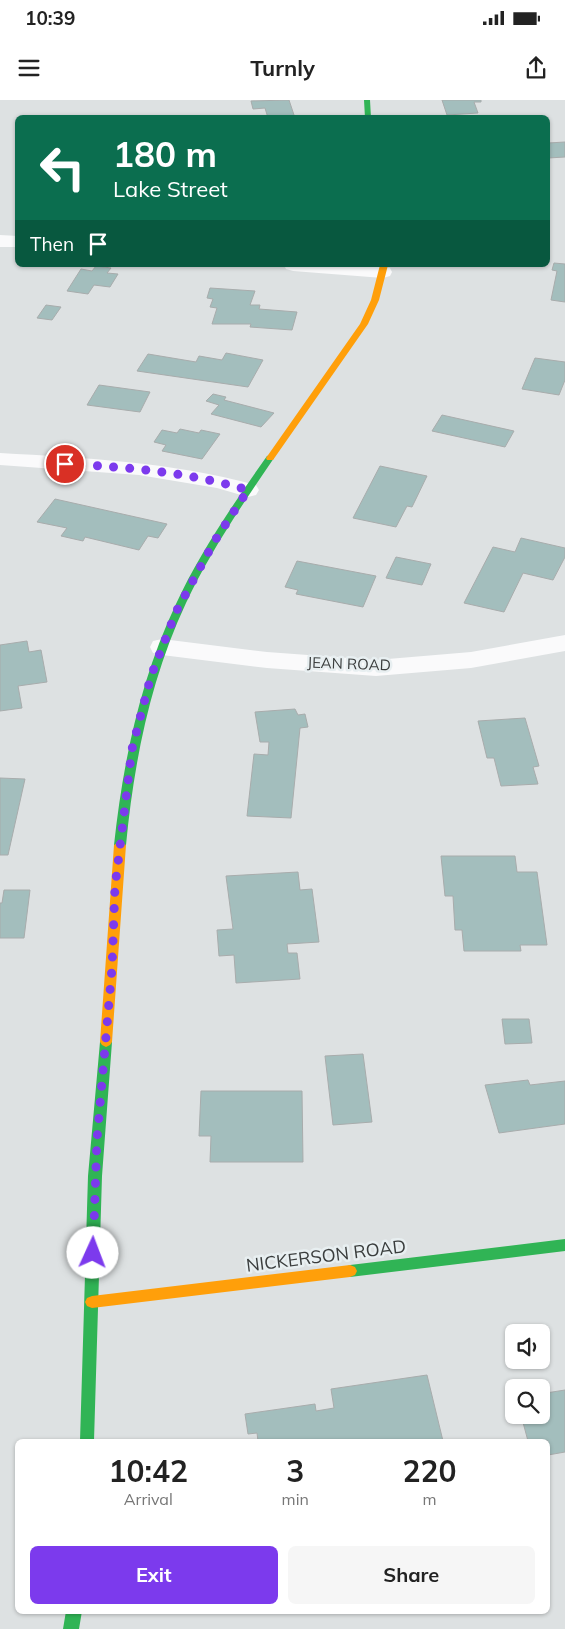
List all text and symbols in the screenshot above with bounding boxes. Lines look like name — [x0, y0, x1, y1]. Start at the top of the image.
text: 10:39 — [25, 6, 75, 30]
icon: menu — [15, 54, 43, 82]
text: Turnly — [250, 54, 315, 82]
icon: share — [522, 54, 550, 82]
text: 180 m — [113, 132, 217, 176]
icon: left — [30, 135, 95, 200]
text: Lake Street — [113, 175, 228, 203]
icon: arrive — [84, 230, 112, 258]
text: Then — [30, 232, 74, 256]
pin — [44, 443, 86, 485]
icon: arrive — [51, 450, 79, 478]
street label: JEAN ROAD — [307, 653, 391, 674]
position arrow — [66, 1226, 118, 1278]
street label: NICKERSON ROAD — [245, 1234, 407, 1277]
map controls — [505, 1324, 550, 1424]
button: sound — [505, 1324, 550, 1369]
button: search — [505, 1379, 550, 1424]
text: 10:42 — [109, 1452, 188, 1490]
text: 3 — [286, 1452, 304, 1490]
text: 220 — [402, 1452, 456, 1490]
text: Arrival — [124, 1489, 173, 1509]
text: min — [282, 1489, 309, 1509]
text: m — [422, 1489, 436, 1509]
button: Exit — [30, 1546, 278, 1604]
button: Share — [288, 1546, 535, 1604]

